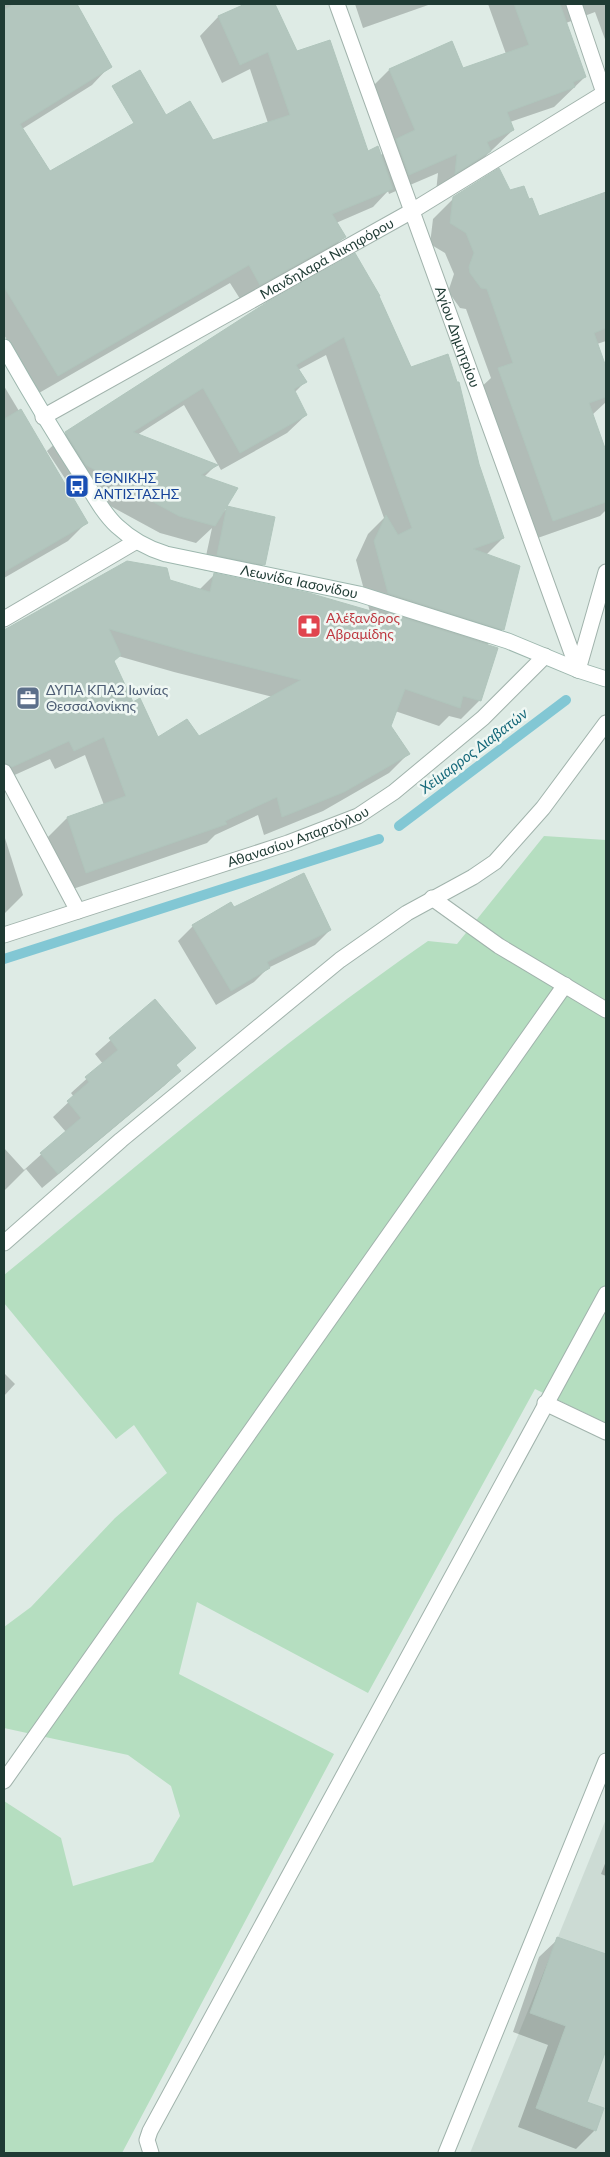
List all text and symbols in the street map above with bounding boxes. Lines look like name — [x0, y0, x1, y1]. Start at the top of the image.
street label: Μανδηλαρά Νικηφόρου — [257, 214, 396, 302]
street label: Αγίου Δημητρίου — [432, 284, 484, 390]
place label: ΕΘΝΙΚΗΣ ΑΝΤΙΣΤΑΣΗΣ — [94, 469, 179, 502]
bus stop icon: ΕΘΝΙΚΗΣ ΑΝΤΙΣΤΑΣΗΣ — [64, 473, 90, 499]
street label: Λεωνίδα Ιασονίδου — [239, 561, 359, 602]
place label: Αλέξανδρος Αβραμίδης — [326, 609, 400, 642]
pharmacy icon: Αλέξανδρος Αβραμίδης — [296, 613, 322, 639]
place label: ΔΥΠΑ ΚΠΑ2 Ιωνίας Θεσσαλονίκης — [46, 681, 169, 714]
office icon: ΔΥΠΑ ΚΠΑ2 Ιωνίας Θεσσαλονίκης — [15, 685, 41, 711]
water label: Χείμαρρος Διαβατών — [415, 703, 531, 797]
street label: Αθανασίου Απαρτόγλου — [225, 802, 372, 870]

